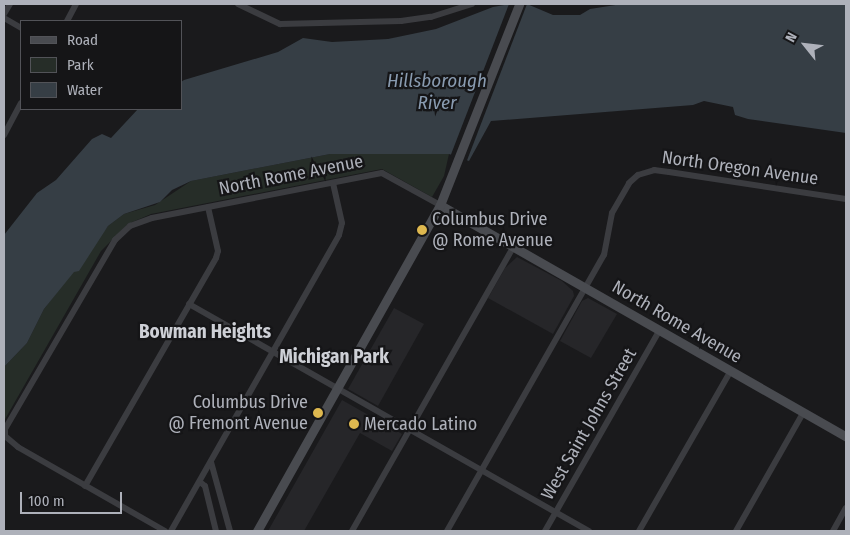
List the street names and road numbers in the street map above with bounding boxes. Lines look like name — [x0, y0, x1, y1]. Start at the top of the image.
street label: North Oregon Avenue — [660, 146, 820, 190]
street label: North Rome Avenue — [217, 150, 365, 200]
street label: North Rome Avenue — [608, 276, 746, 368]
street label: West Saint Johns Street — [537, 344, 641, 504]

